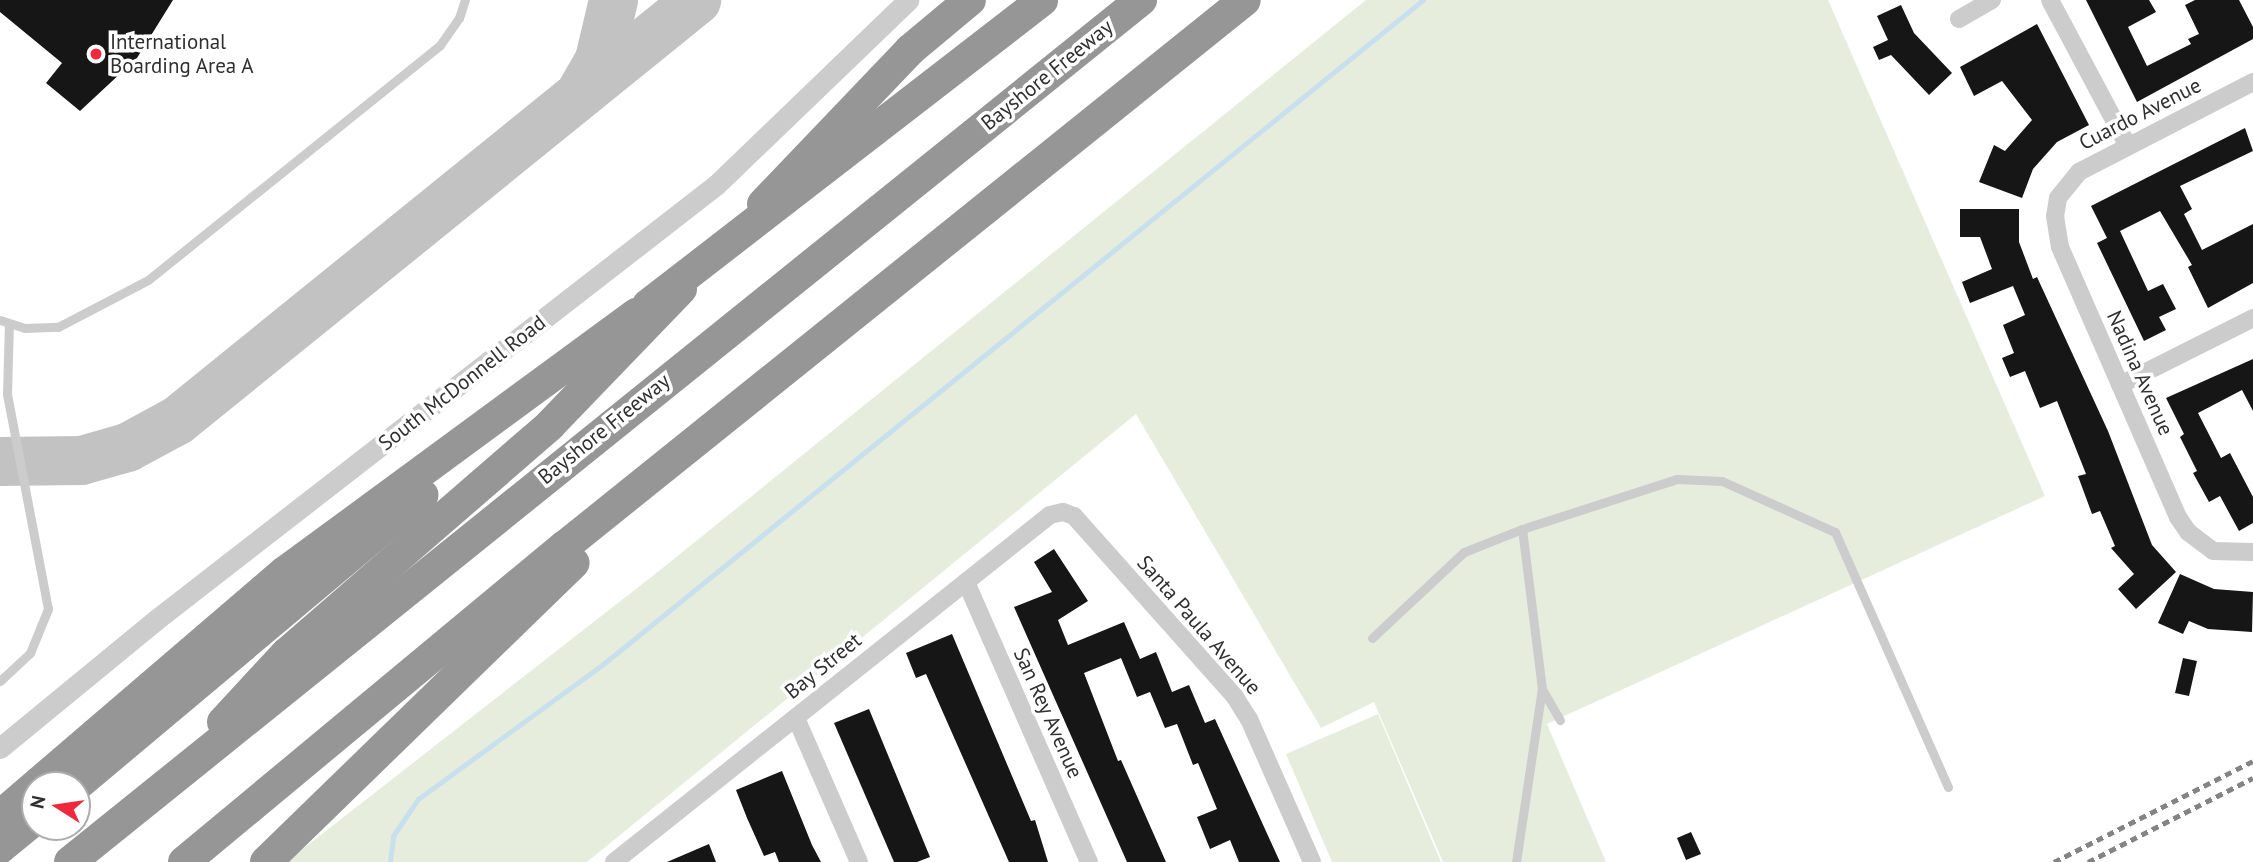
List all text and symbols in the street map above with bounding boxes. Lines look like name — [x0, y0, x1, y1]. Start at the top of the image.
street label: Bayshore Freeway — [976, 14, 1118, 136]
place label: International Boarding Area A — [110, 29, 255, 79]
marker: International Boarding Area A — [88, 46, 104, 62]
street label: Cuardo Avenue — [2074, 72, 2206, 156]
street label: Nadina Avenue — [2101, 306, 2179, 440]
street label: South McDonnell Road — [373, 310, 551, 456]
street label: Bayshore Freeway — [533, 368, 675, 490]
street label: Santa Paula Avenue — [1132, 550, 1266, 700]
street label: Bay Street — [779, 627, 867, 705]
street label: San Rey Avenue — [1008, 643, 1088, 783]
north arrow — [21, 771, 91, 841]
text: N — [24, 793, 50, 811]

